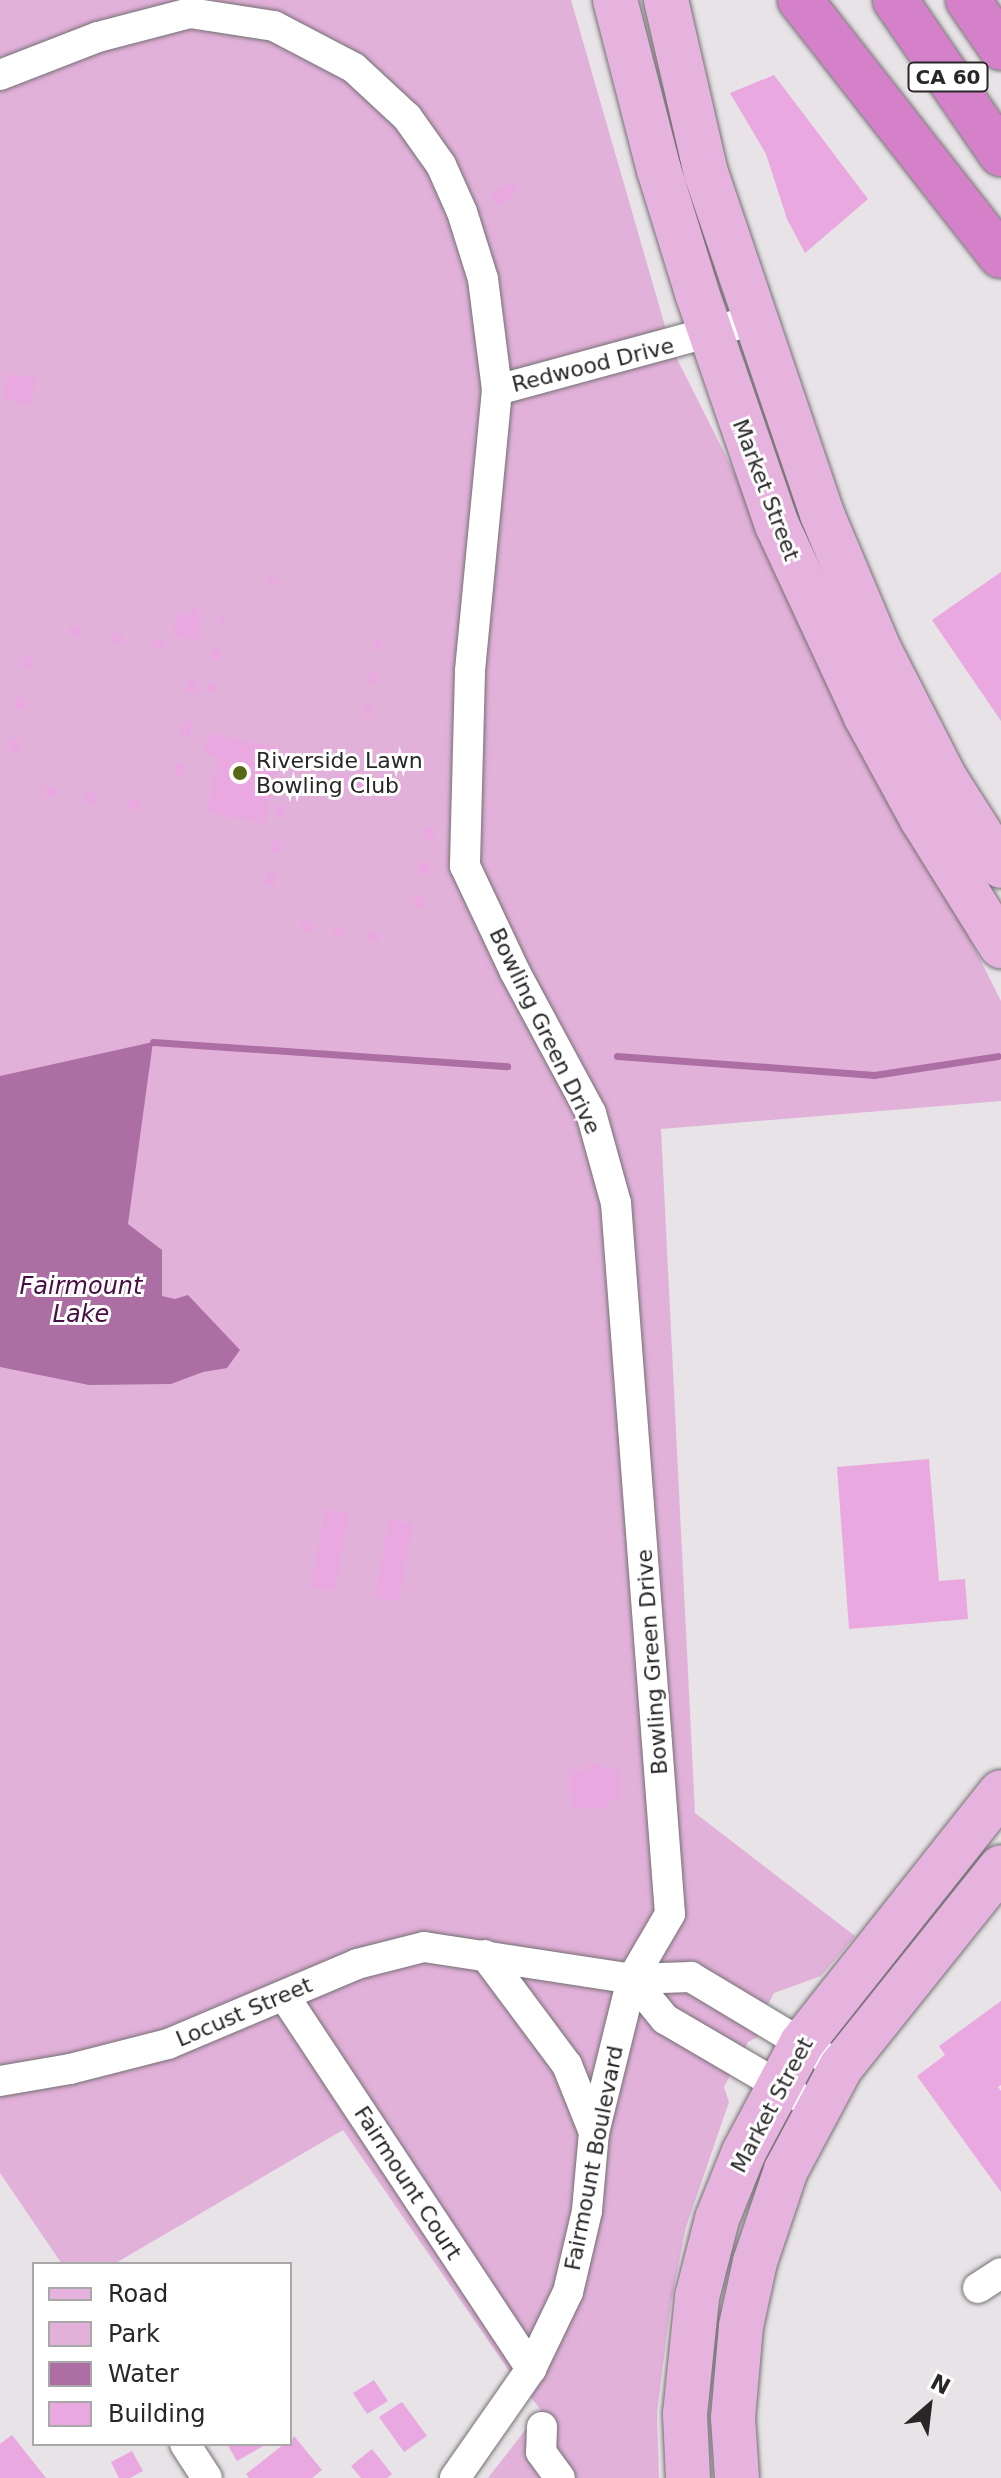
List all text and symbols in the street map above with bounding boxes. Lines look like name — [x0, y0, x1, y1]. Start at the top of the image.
road number: CA 60 — [906, 61, 990, 93]
street label: Redwood Drive — [509, 332, 677, 398]
street label: Market Street — [727, 415, 805, 565]
place label: Riverside Lawn Bowling Club — [256, 747, 423, 798]
marker: Riverside Lawn Bowling Club — [231, 764, 249, 782]
street label: Bowling Green Drive — [484, 924, 606, 1138]
water label: Fairmount Lake — [20, 1273, 142, 1329]
street label: Bowling Green Drive — [631, 1548, 673, 1776]
street label: Locust Street — [172, 1971, 316, 2053]
street label: Market Street — [725, 2033, 819, 2177]
street label: Fairmount Boulevard — [559, 2043, 629, 2273]
street label: Fairmount Court — [349, 2101, 467, 2265]
legend — [32, 2262, 292, 2446]
text: Road — [108, 2280, 168, 2308]
text: Park — [108, 2320, 160, 2348]
text: Water — [108, 2360, 179, 2388]
north arrow — [889, 2366, 969, 2446]
text: N — [926, 2369, 954, 2400]
text: Building — [108, 2400, 205, 2428]

